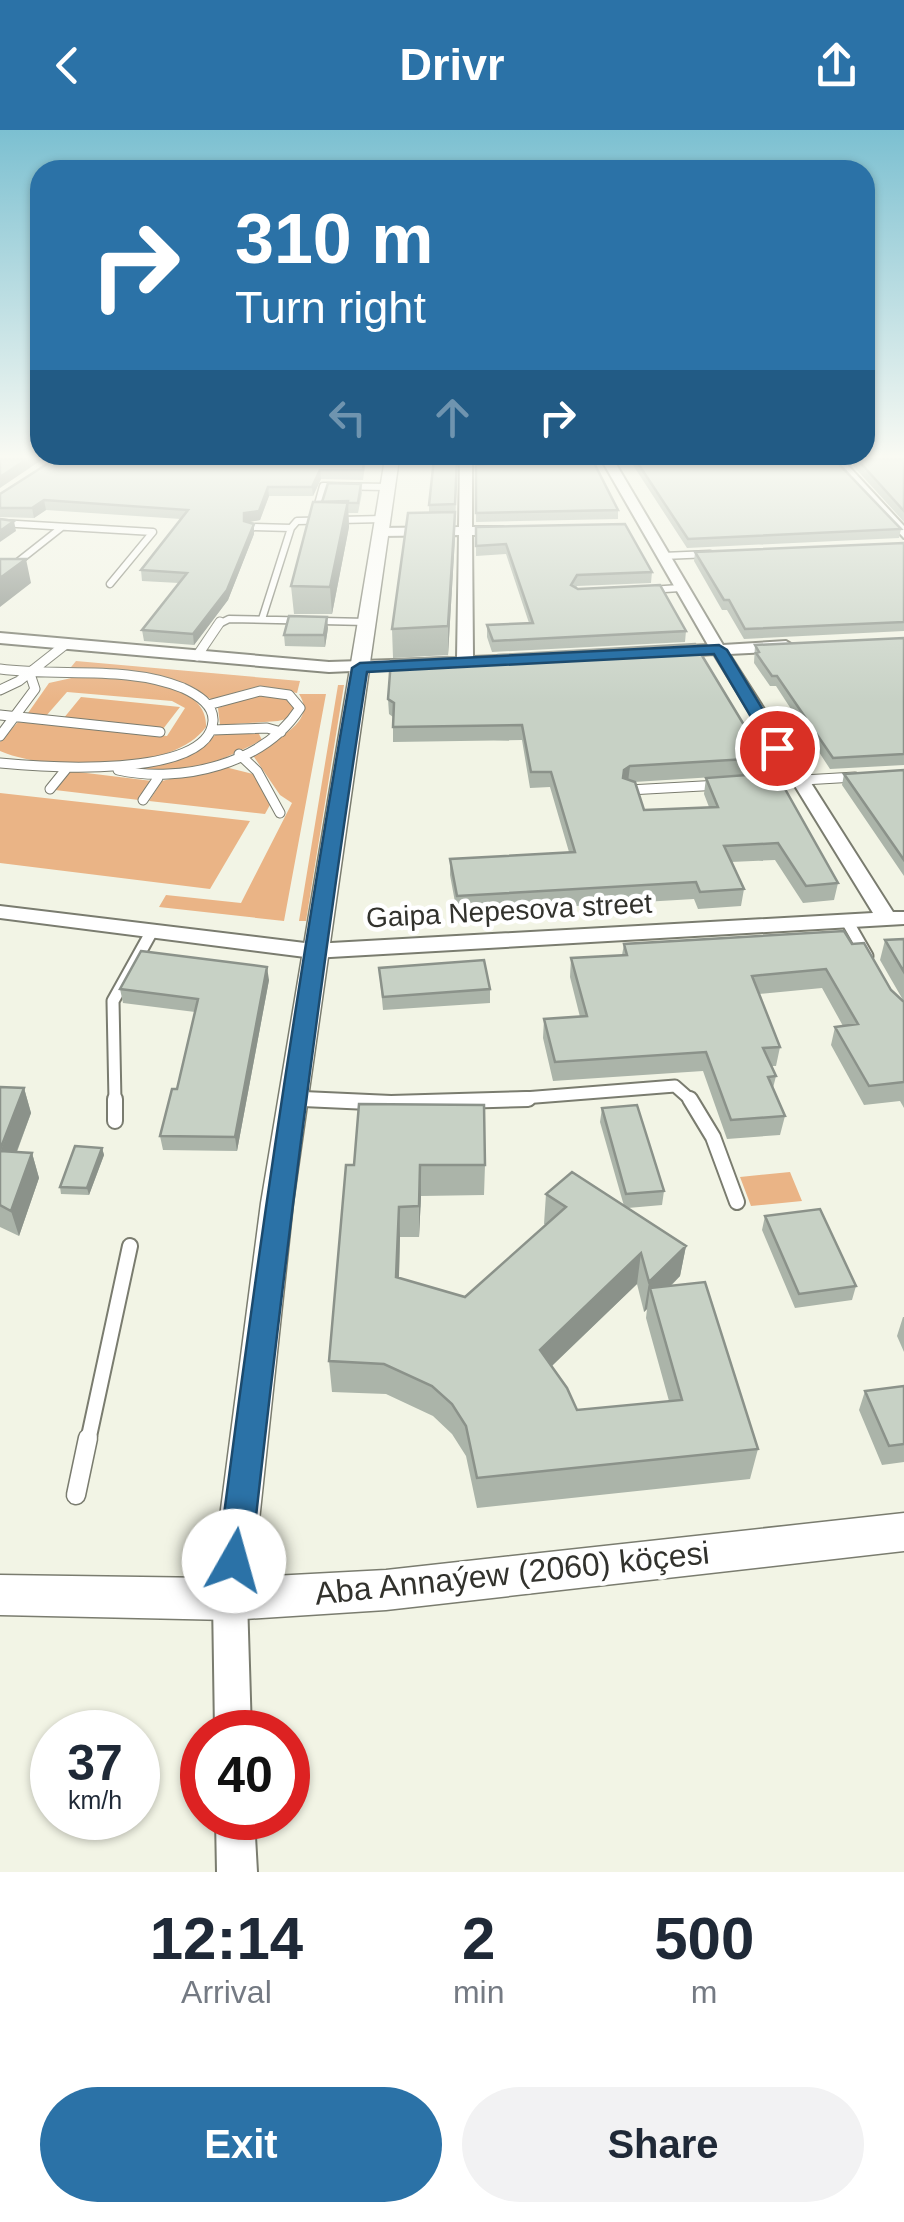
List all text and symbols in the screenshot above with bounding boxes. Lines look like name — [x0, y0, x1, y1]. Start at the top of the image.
icon: back — [40, 38, 95, 93]
icon: share — [809, 38, 864, 93]
text: Drivr — [399, 39, 505, 90]
icon: right — [70, 200, 200, 330]
text: 310 m — [235, 200, 433, 278]
text: Turn right — [235, 282, 426, 333]
icon: left — [320, 390, 375, 445]
icon: ahead — [425, 390, 480, 445]
icon: right — [530, 390, 585, 445]
pin — [735, 706, 820, 791]
icon: arrive — [750, 721, 805, 776]
street label: Gaipa Nepesova street — [365, 888, 653, 933]
position arrow — [182, 1509, 286, 1613]
street label: Aba Annaýew (2060) köçesi — [313, 1534, 711, 1612]
speed limit sign: 40 — [180, 1710, 310, 1840]
text: 37 — [67, 1735, 123, 1791]
text: km/h — [68, 1786, 122, 1814]
text: 12:14 — [150, 1905, 303, 1972]
text: 2 — [462, 1905, 495, 1972]
text: 500 — [654, 1905, 754, 1972]
text: Arrival — [181, 1974, 272, 2010]
text: min — [453, 1974, 504, 2010]
text: m — [691, 1974, 718, 2010]
button: Exit — [40, 2087, 442, 2202]
button: Share — [462, 2087, 864, 2202]

